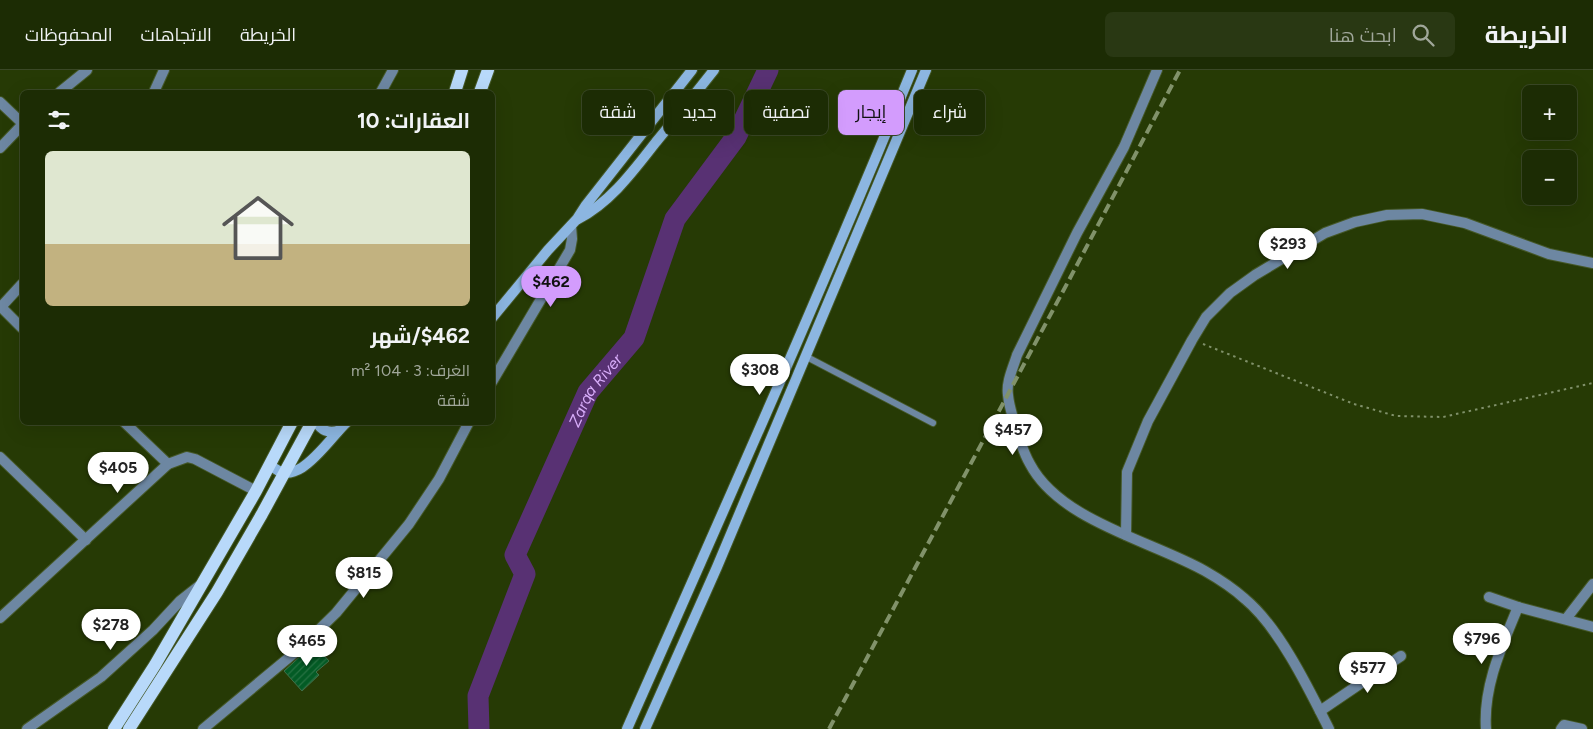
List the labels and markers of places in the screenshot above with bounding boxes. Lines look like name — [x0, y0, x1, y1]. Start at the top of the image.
pin: $293 — [1258, 228, 1318, 270]
pin: $462 — [521, 266, 581, 308]
pin: $308 — [730, 354, 790, 396]
pin: $457 — [983, 414, 1043, 456]
pin: $405 — [88, 452, 148, 494]
pin: $815 — [334, 556, 394, 599]
pin: $278 — [81, 608, 141, 651]
pin: $796 — [1452, 622, 1512, 665]
pin: $465 — [277, 624, 337, 667]
pin: $577 — [1338, 652, 1398, 694]

